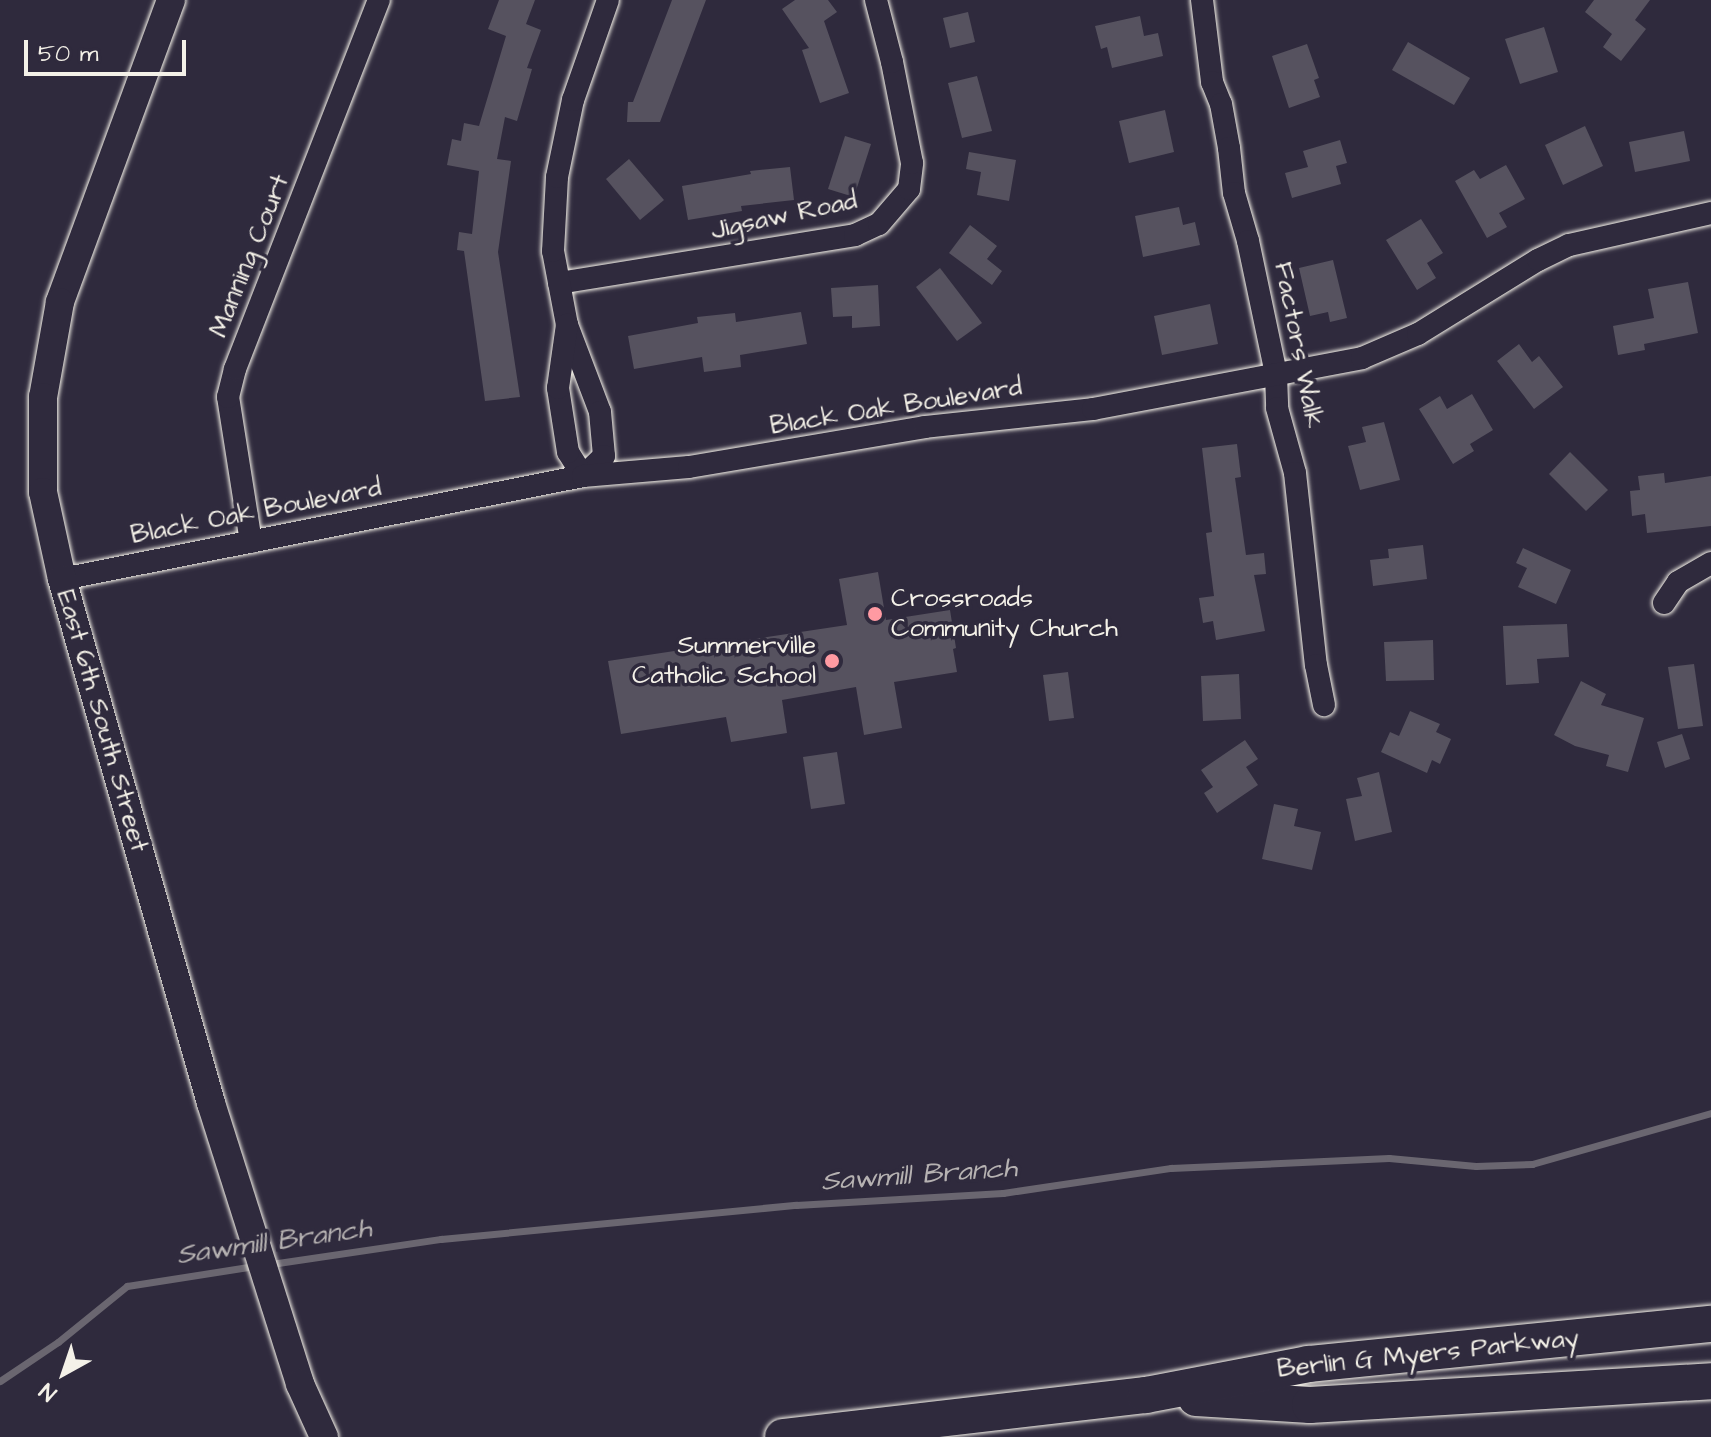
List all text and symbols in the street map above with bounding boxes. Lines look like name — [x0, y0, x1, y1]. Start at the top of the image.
scale bar — [28, 24, 190, 74]
text: 50 m — [38, 37, 98, 71]
street label: Manning Court — [203, 170, 297, 342]
street label: Jigsaw Road — [708, 185, 860, 247]
street label: Factors Walk — [1267, 259, 1329, 431]
street label: Black Oak Boulevard — [768, 372, 1024, 442]
street label: Black Oak Boulevard — [128, 472, 384, 552]
place label: Crossroads Community Church — [891, 583, 1118, 644]
street label: East 6th South Street — [50, 586, 154, 856]
marker: Crossroads Community Church — [866, 605, 884, 623]
place label: Summerville Catholic School — [632, 630, 816, 692]
marker: Summerville Catholic School — [823, 652, 841, 670]
water label: Sawmill Branch — [820, 1151, 1018, 1199]
water label: Sawmill Branch — [175, 1212, 373, 1272]
street label: Berlin G Myers Parkway — [1276, 1323, 1580, 1385]
north arrow — [24, 1333, 104, 1413]
text: N — [33, 1375, 64, 1408]

